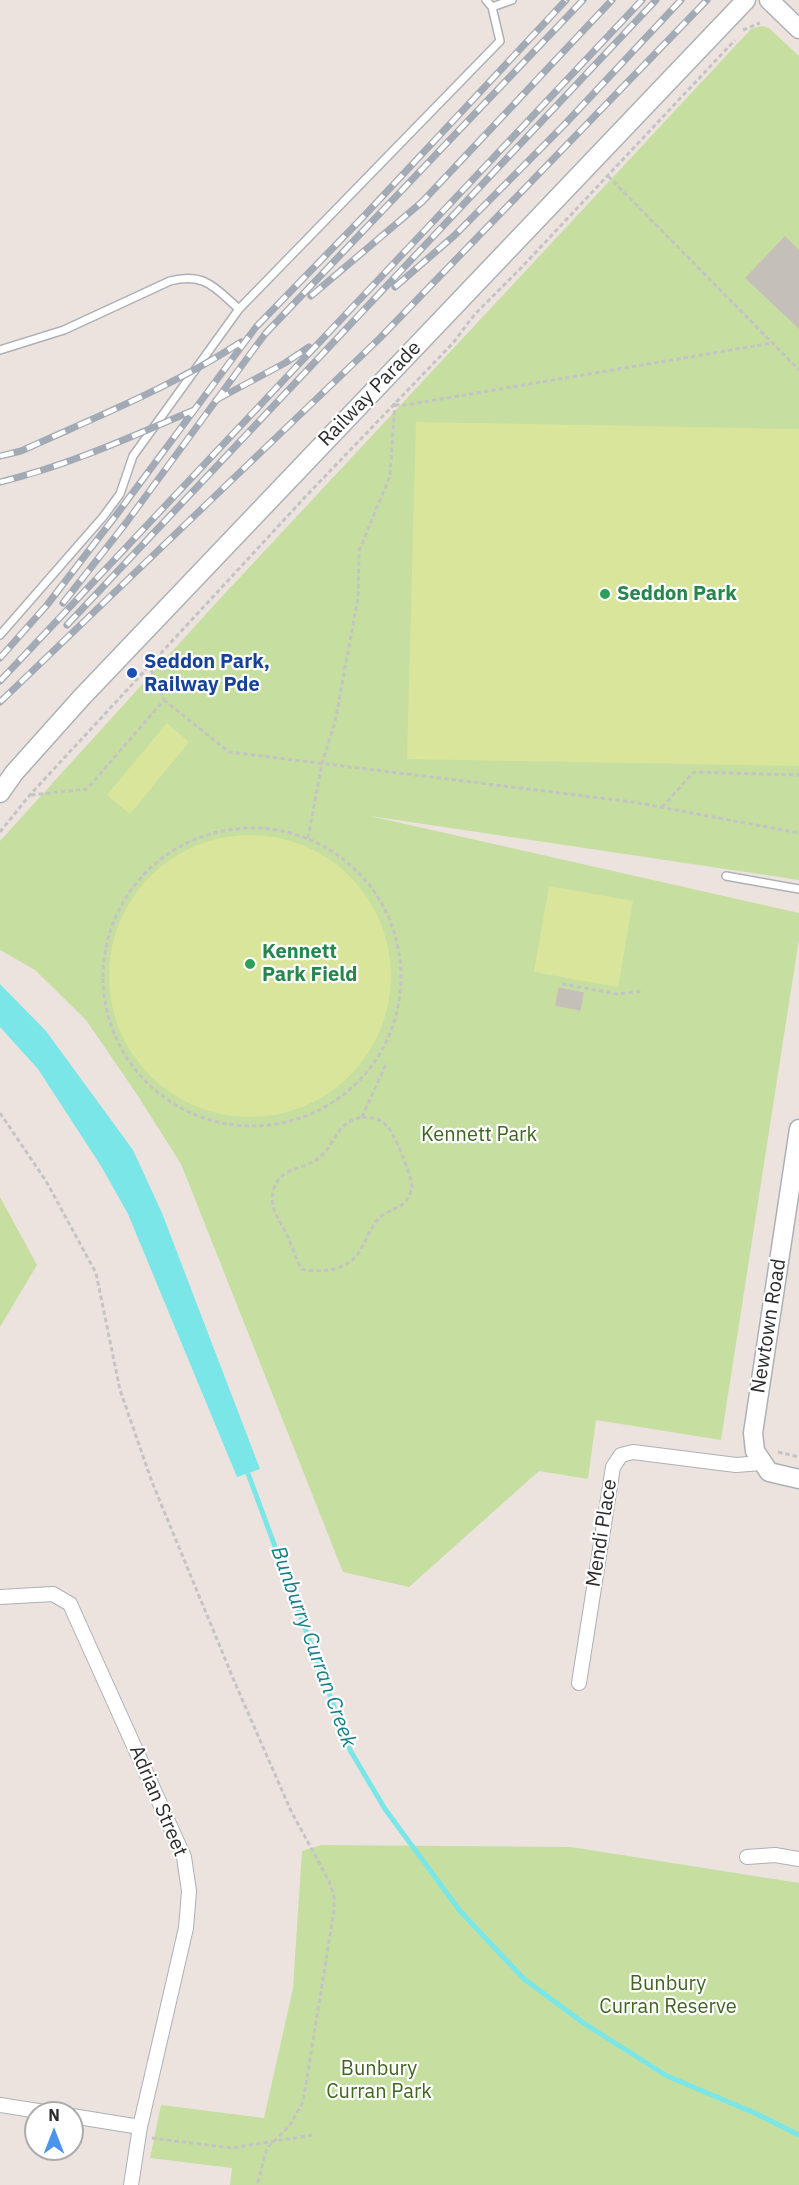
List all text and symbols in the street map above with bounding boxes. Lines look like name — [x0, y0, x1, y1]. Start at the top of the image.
street label: Railway Parade — [314, 336, 426, 452]
place label: Seddon Park — [617, 582, 737, 606]
marker: Seddon Park — [598, 587, 612, 601]
place label: Seddon Park, Railway Pde — [144, 650, 270, 697]
marker: Seddon Park, Railway Pde — [125, 666, 139, 680]
place label: Kennett Park Field — [262, 940, 357, 987]
marker: Kennett Park Field — [243, 957, 257, 971]
park label: Kennett Park — [421, 1123, 537, 1147]
street label: Newtown Road — [747, 1257, 791, 1395]
street label: Mendi Place — [582, 1477, 622, 1589]
water label: Bunburry Curran Creek — [265, 1543, 361, 1751]
street label: Adrian Street — [124, 1742, 192, 1860]
park label: Bunbury Curran Reserve — [599, 1972, 737, 2019]
park label: Bunbury Curran Park — [326, 2057, 432, 2104]
north arrow — [24, 2101, 84, 2161]
text: N — [48, 2105, 60, 2125]

